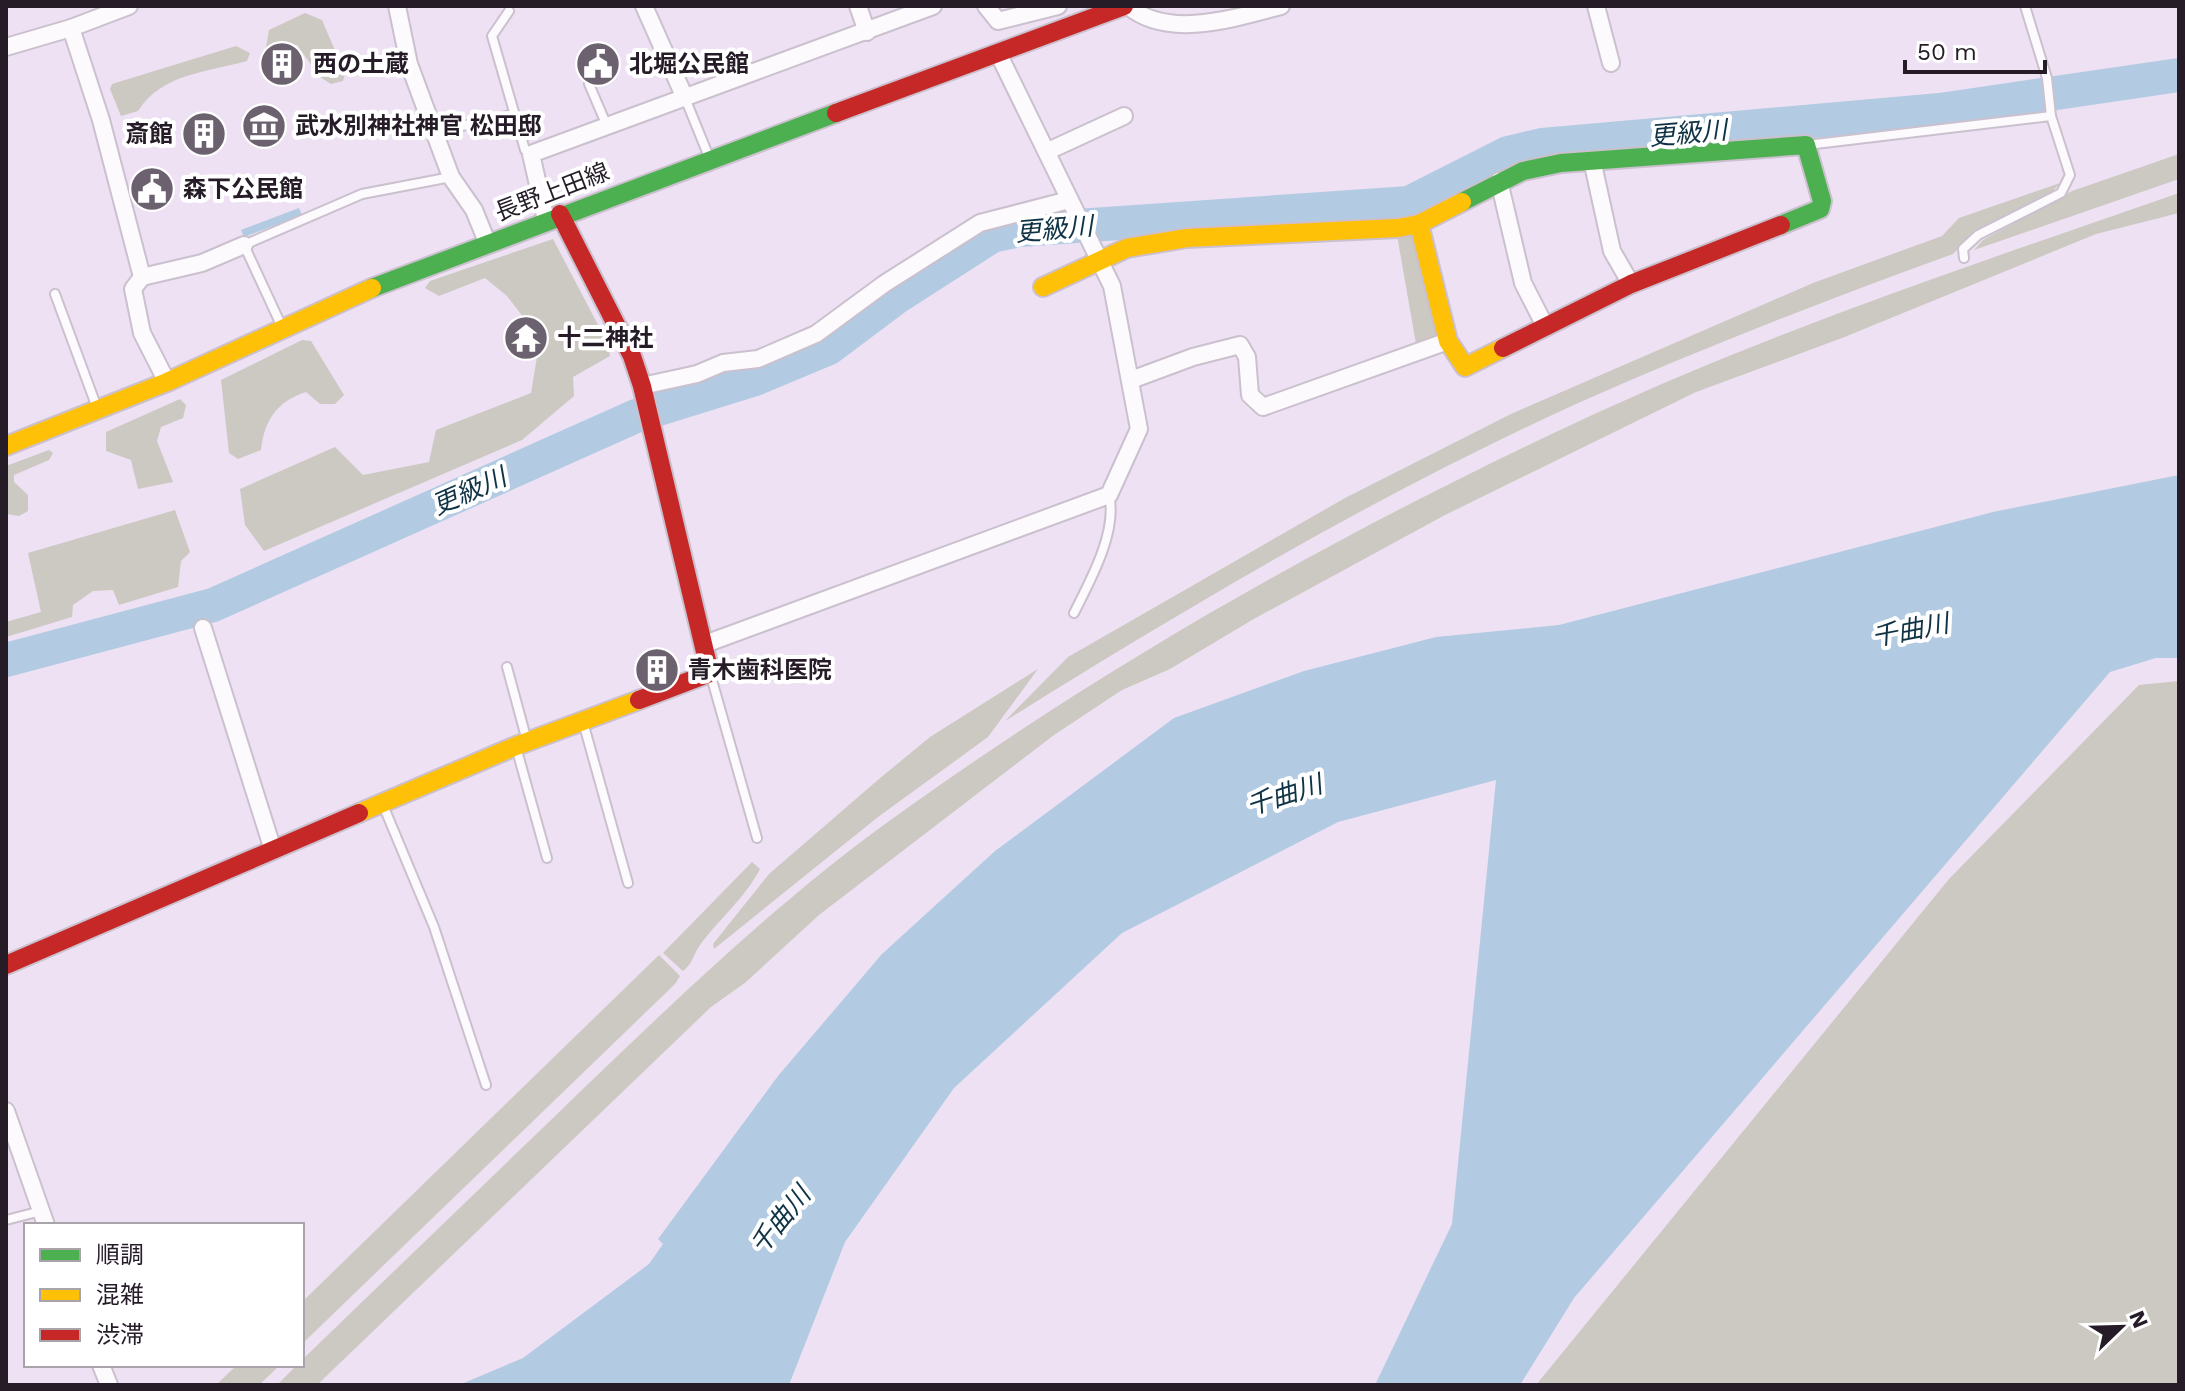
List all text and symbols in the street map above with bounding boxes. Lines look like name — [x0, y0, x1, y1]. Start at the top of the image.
scale bar — [1905, 24, 2045, 74]
text: 50 m — [1917, 38, 1977, 66]
building icon: 西の土蔵 — [258, 40, 306, 88]
public building icon: 北堀公民館 — [574, 40, 622, 88]
place label: 西の土蔵 — [313, 50, 409, 78]
place label: 北堀公民館 — [629, 50, 749, 78]
museum icon: 武水別神社神官 松田邸 — [240, 102, 288, 150]
building icon: 斎館 — [180, 110, 228, 158]
place label: 武水別神社神官 松田邸 — [295, 112, 542, 140]
water label: 更級川 — [1648, 114, 1731, 151]
place label: 斎館 — [125, 120, 173, 148]
street label: 長野上田線 — [491, 157, 613, 227]
public building icon: 森下公民館 — [128, 165, 176, 213]
place label: 森下公民館 — [183, 175, 303, 203]
water label: 更級川 — [1014, 210, 1097, 247]
temple icon: 十二神社 — [502, 314, 550, 362]
place label: 十二神社 — [557, 324, 653, 352]
water label: 更級川 — [427, 460, 513, 521]
water label: 千曲川 — [1869, 607, 1954, 652]
building icon: 青木歯科医院 — [633, 646, 681, 694]
place label: 青木歯科医院 — [688, 656, 832, 684]
water label: 千曲川 — [1242, 768, 1329, 821]
water label: 千曲川 — [744, 1178, 818, 1260]
legend — [24, 1223, 304, 1367]
text: 順調 — [96, 1241, 144, 1269]
text: 混雑 — [96, 1281, 144, 1309]
north arrow — [2081, 1287, 2161, 1367]
text: N — [2124, 1307, 2154, 1332]
text: 渋滞 — [96, 1321, 144, 1349]

